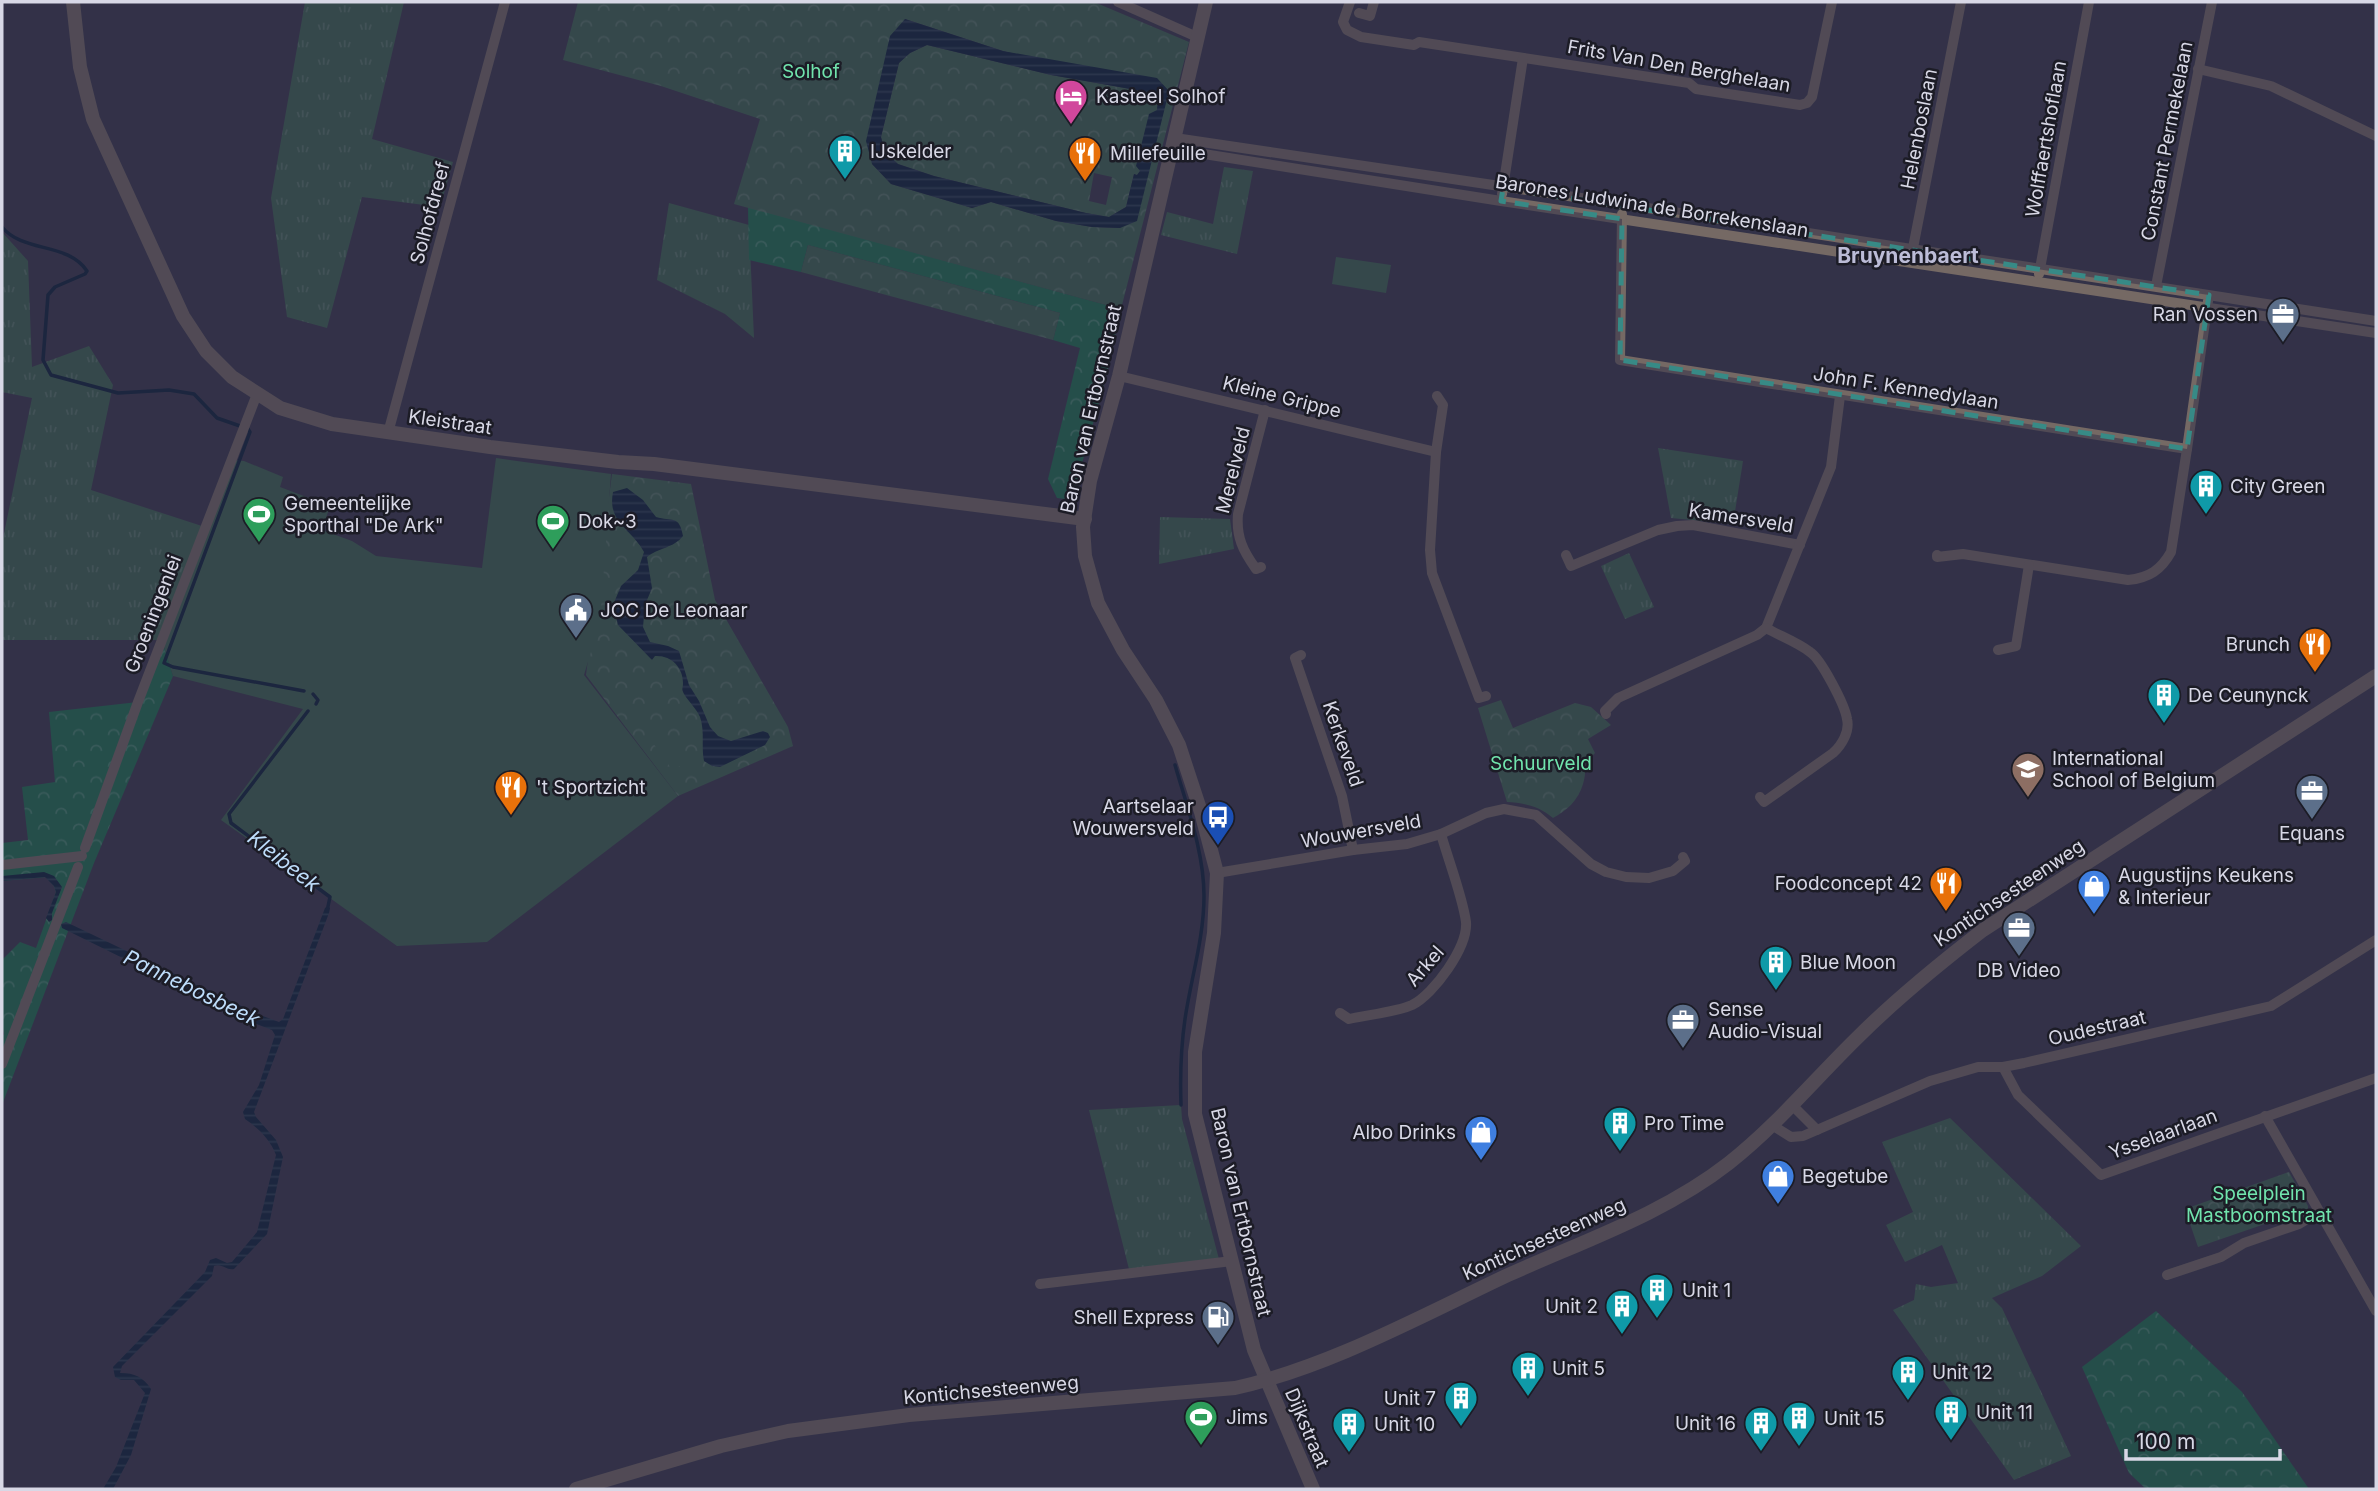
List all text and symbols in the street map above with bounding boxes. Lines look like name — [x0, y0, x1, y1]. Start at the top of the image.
street label: Frits Van Den Berghelaan — [1566, 35, 1792, 97]
street label: Constant Permekelaan — [2136, 39, 2198, 243]
street label: Wolffaertshoflaan — [2021, 59, 2071, 219]
park label: Solhof — [782, 60, 840, 83]
street label: Helenboslaan — [1896, 67, 1942, 191]
hotel icon: Kasteel Solhof — [1052, 77, 1090, 126]
place label: Kasteel Solhof — [1096, 85, 1225, 108]
building icon: IJskelder — [826, 132, 864, 181]
restaurant icon: Millefeuille — [1066, 134, 1104, 183]
place label: IJskelder — [870, 140, 952, 163]
place label: Millefeuille — [1110, 142, 1206, 165]
street label: Solhofdreef — [405, 159, 455, 267]
street label: Barones Ludwina de Borrekenslaan — [1494, 170, 1810, 242]
district label: Bruynenbaert — [1837, 243, 1979, 268]
office icon: Ran Vossen — [2264, 295, 2302, 344]
street label: Baron van Ertbornstraat — [1056, 302, 1126, 516]
place label: Ran Vossen — [2153, 303, 2258, 326]
street label: John F. Kennedylaan — [1811, 362, 2001, 414]
street label: Kleine Grippe — [1220, 371, 1344, 423]
street label: Kleistraat — [407, 405, 493, 439]
street label: Merelveld — [1211, 424, 1255, 516]
building icon: City Green — [2187, 467, 2225, 516]
place label: City Green — [2230, 475, 2325, 498]
place label: Gemeentelijke Sporthal "De Ark" — [284, 492, 444, 537]
sports icon: Gemeentelijke Sporthal "De Ark" — [240, 495, 278, 544]
street label: Kamersveld — [1687, 498, 1795, 538]
sports icon: Dok~3 — [534, 502, 572, 551]
place label: Dok~3 — [578, 510, 637, 533]
street label: Groeningenlei — [120, 552, 186, 676]
public building icon: JOC De Leonaar — [557, 591, 595, 640]
place label: JOC De Leonaar — [600, 599, 748, 622]
restaurant icon: Brunch — [2296, 625, 2334, 674]
place label: Brunch — [2226, 633, 2290, 656]
building icon: De Ceunynck — [2145, 676, 2183, 725]
place label: De Ceunynck — [2188, 684, 2309, 707]
street label: Kerkeveld — [1318, 698, 1368, 790]
place label: International School of Belgium — [2052, 747, 2215, 792]
school or university icon: International School of Belgium — [2009, 750, 2047, 799]
park label: Schuurveld — [1490, 752, 1592, 775]
restaurant icon: 't Sportzicht — [492, 768, 530, 817]
office icon: Equans — [2293, 772, 2331, 821]
place label: 't Sportzicht — [536, 776, 646, 799]
place label: Aartselaar Wouwersveld — [1073, 795, 1194, 840]
bus stop icon: Aartselaar Wouwersveld — [1199, 798, 1237, 847]
street label: Wouwersveld — [1299, 809, 1423, 853]
place label: Equans — [2279, 822, 2345, 845]
water label: Kleibeek — [243, 825, 326, 897]
street label: Kontichsesteenweg — [1930, 834, 2088, 952]
restaurant icon: Foodconcept 42 — [1927, 864, 1965, 913]
place label: Augustijns Keukens & Interieur — [2118, 864, 2294, 909]
shop icon: Augustijns Keukens & Interieur — [2075, 867, 2113, 916]
place label: Foodconcept 42 — [1775, 872, 1922, 895]
office icon: DB Video — [2000, 909, 2038, 958]
street label: Arkel — [1401, 941, 1449, 991]
building icon: Blue Moon — [1757, 943, 1795, 992]
water label: Pannebosbeek — [120, 944, 265, 1032]
place label: Blue Moon — [1800, 951, 1896, 974]
place label: DB Video — [1977, 959, 2061, 982]
place label: Sense Audio-Visual — [1708, 998, 1822, 1043]
office icon: Sense Audio-Visual — [1664, 1001, 1702, 1050]
street label: Oudestraat — [2046, 1006, 2148, 1050]
building icon: Pro Time — [1601, 1104, 1639, 1153]
street label: Ysselaarlaan — [2106, 1104, 2220, 1164]
street label: Baron van Ertbornstraat — [1206, 1105, 1276, 1319]
place label: Pro Time — [1644, 1112, 1724, 1135]
shop icon: Albo Drinks — [1462, 1113, 1500, 1162]
place label: Albo Drinks — [1352, 1121, 1456, 1144]
shop icon: Begetube — [1759, 1157, 1797, 1206]
place label: Begetube — [1802, 1165, 1888, 1188]
park label: Speelplein Mastboomstraat — [2186, 1182, 2332, 1227]
street label: Kontichsesteenweg — [1459, 1193, 1629, 1285]
building icon: Unit 1 — [1638, 1271, 1676, 1320]
place label: Unit 1 — [1682, 1279, 1731, 1302]
building icon: Unit 2 — [1603, 1287, 1641, 1336]
place label: Unit 2 — [1545, 1295, 1598, 1318]
fuel station icon: Shell Express — [1199, 1298, 1237, 1347]
place label: Shell Express — [1074, 1306, 1194, 1329]
building icon: Unit 5 — [1509, 1349, 1547, 1398]
building icon: Unit 12 — [1889, 1353, 1927, 1402]
place label: Unit 5 — [1552, 1357, 1605, 1380]
place label: Unit 12 — [1932, 1361, 1993, 1384]
street label: Kontichsesteenweg — [902, 1371, 1080, 1409]
building icon: Unit 7 — [1442, 1379, 1480, 1428]
street label: Dijkstraat — [1280, 1385, 1334, 1471]
place label: Unit 7 — [1384, 1387, 1436, 1410]
building icon: Unit 11 — [1932, 1393, 1970, 1442]
sports icon: Jims — [1182, 1398, 1220, 1447]
building icon: Unit 15 — [1780, 1399, 1818, 1448]
place label: Unit 11 — [1976, 1401, 2033, 1424]
building icon: Unit 16 — [1742, 1404, 1780, 1453]
building icon: Unit 10 — [1330, 1405, 1368, 1454]
place label: Jims — [1226, 1406, 1268, 1429]
place label: Unit 15 — [1824, 1407, 1885, 1430]
place label: Unit 16 — [1675, 1412, 1736, 1435]
place label: Unit 10 — [1374, 1413, 1435, 1436]
scale bar — [2126, 1418, 2280, 1462]
text: 100 m — [2136, 1429, 2195, 1454]

